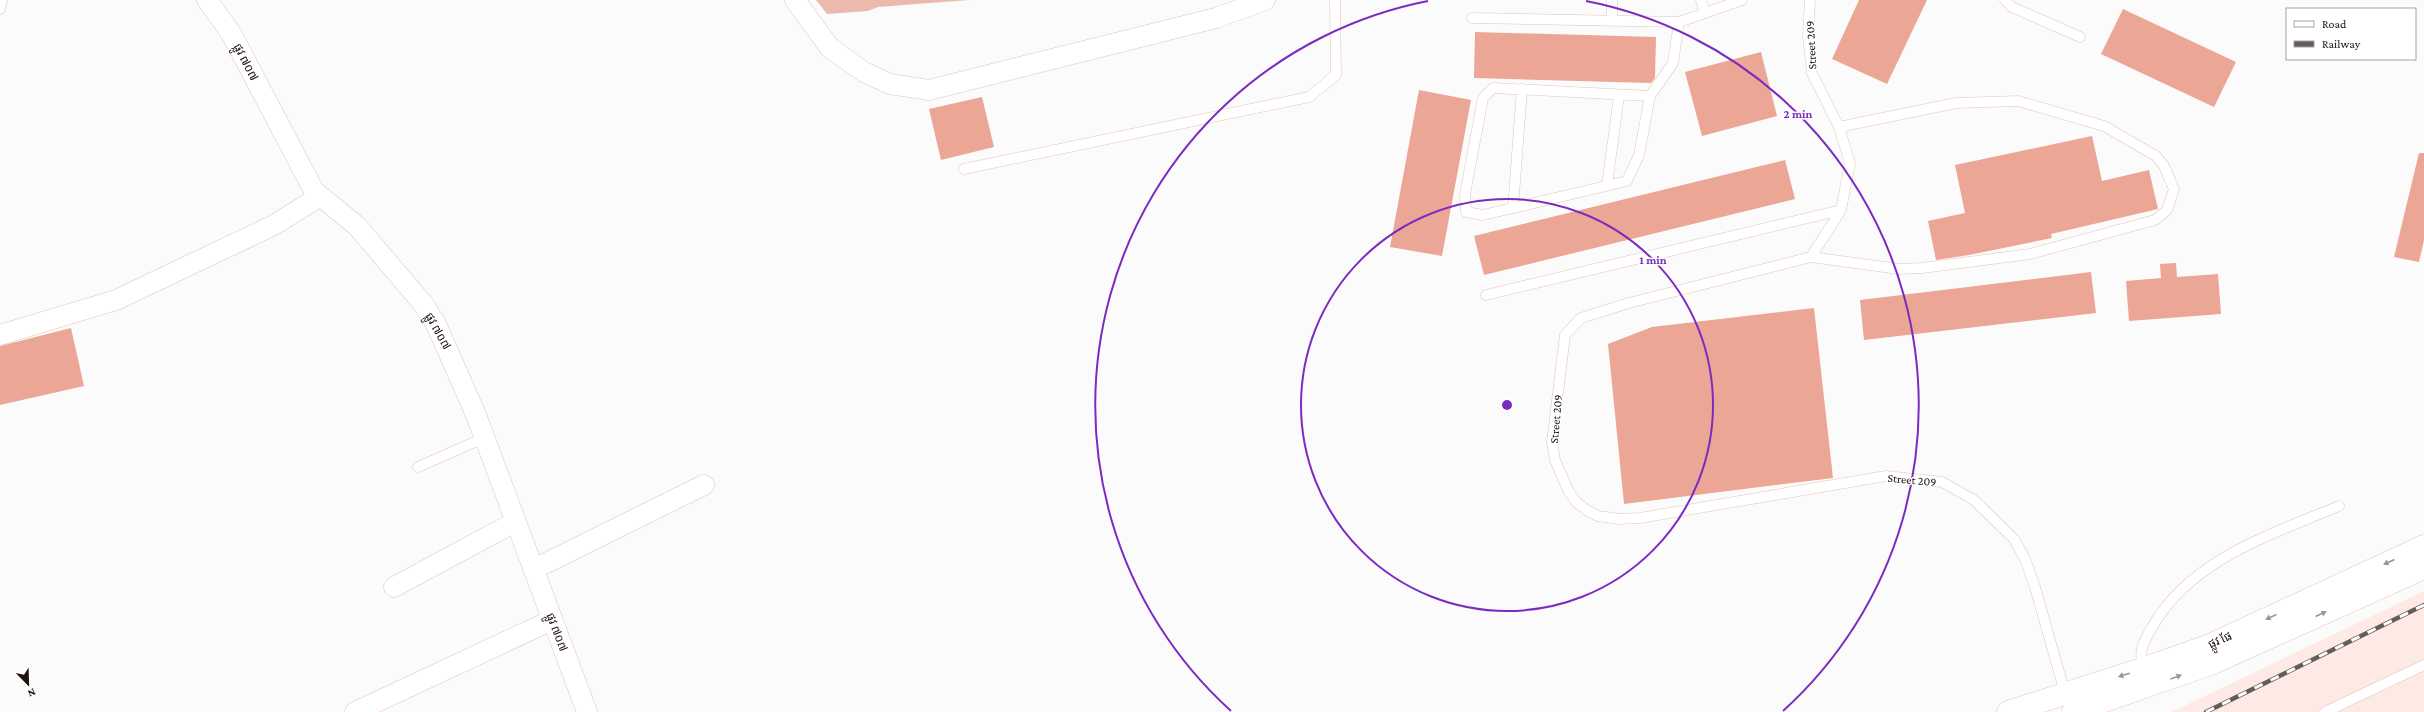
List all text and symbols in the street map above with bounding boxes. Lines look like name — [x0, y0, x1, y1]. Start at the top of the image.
legend — [2286, 8, 2416, 60]
text: Road — [2322, 17, 2347, 31]
street label: Street 209 — [1803, 20, 1819, 70]
text: Railway — [2322, 37, 2361, 51]
street label: ផ្លូវ ៧០៧ — [227, 41, 261, 85]
text: 2 min — [1784, 107, 1813, 121]
text: 1 min — [1639, 253, 1667, 267]
street label: ផ្លូវ ៧០៧ — [419, 310, 454, 354]
street label: Street 209 — [1547, 394, 1565, 444]
centre of rings — [1500, 398, 1514, 412]
street label: Street 209 — [1887, 471, 1937, 489]
one-way arrow — [2383, 559, 2394, 565]
street label: ផ្លូវ ៧០៧ — [540, 611, 571, 655]
one-way arrow — [2316, 611, 2327, 617]
one-way arrow — [2265, 614, 2276, 620]
street label: ផ្លូវ ផែ — [2206, 629, 2236, 655]
north arrow — [8, 664, 48, 704]
one-way arrow — [2118, 672, 2130, 678]
one-way arrow — [2171, 673, 2183, 679]
text: N — [26, 686, 38, 700]

